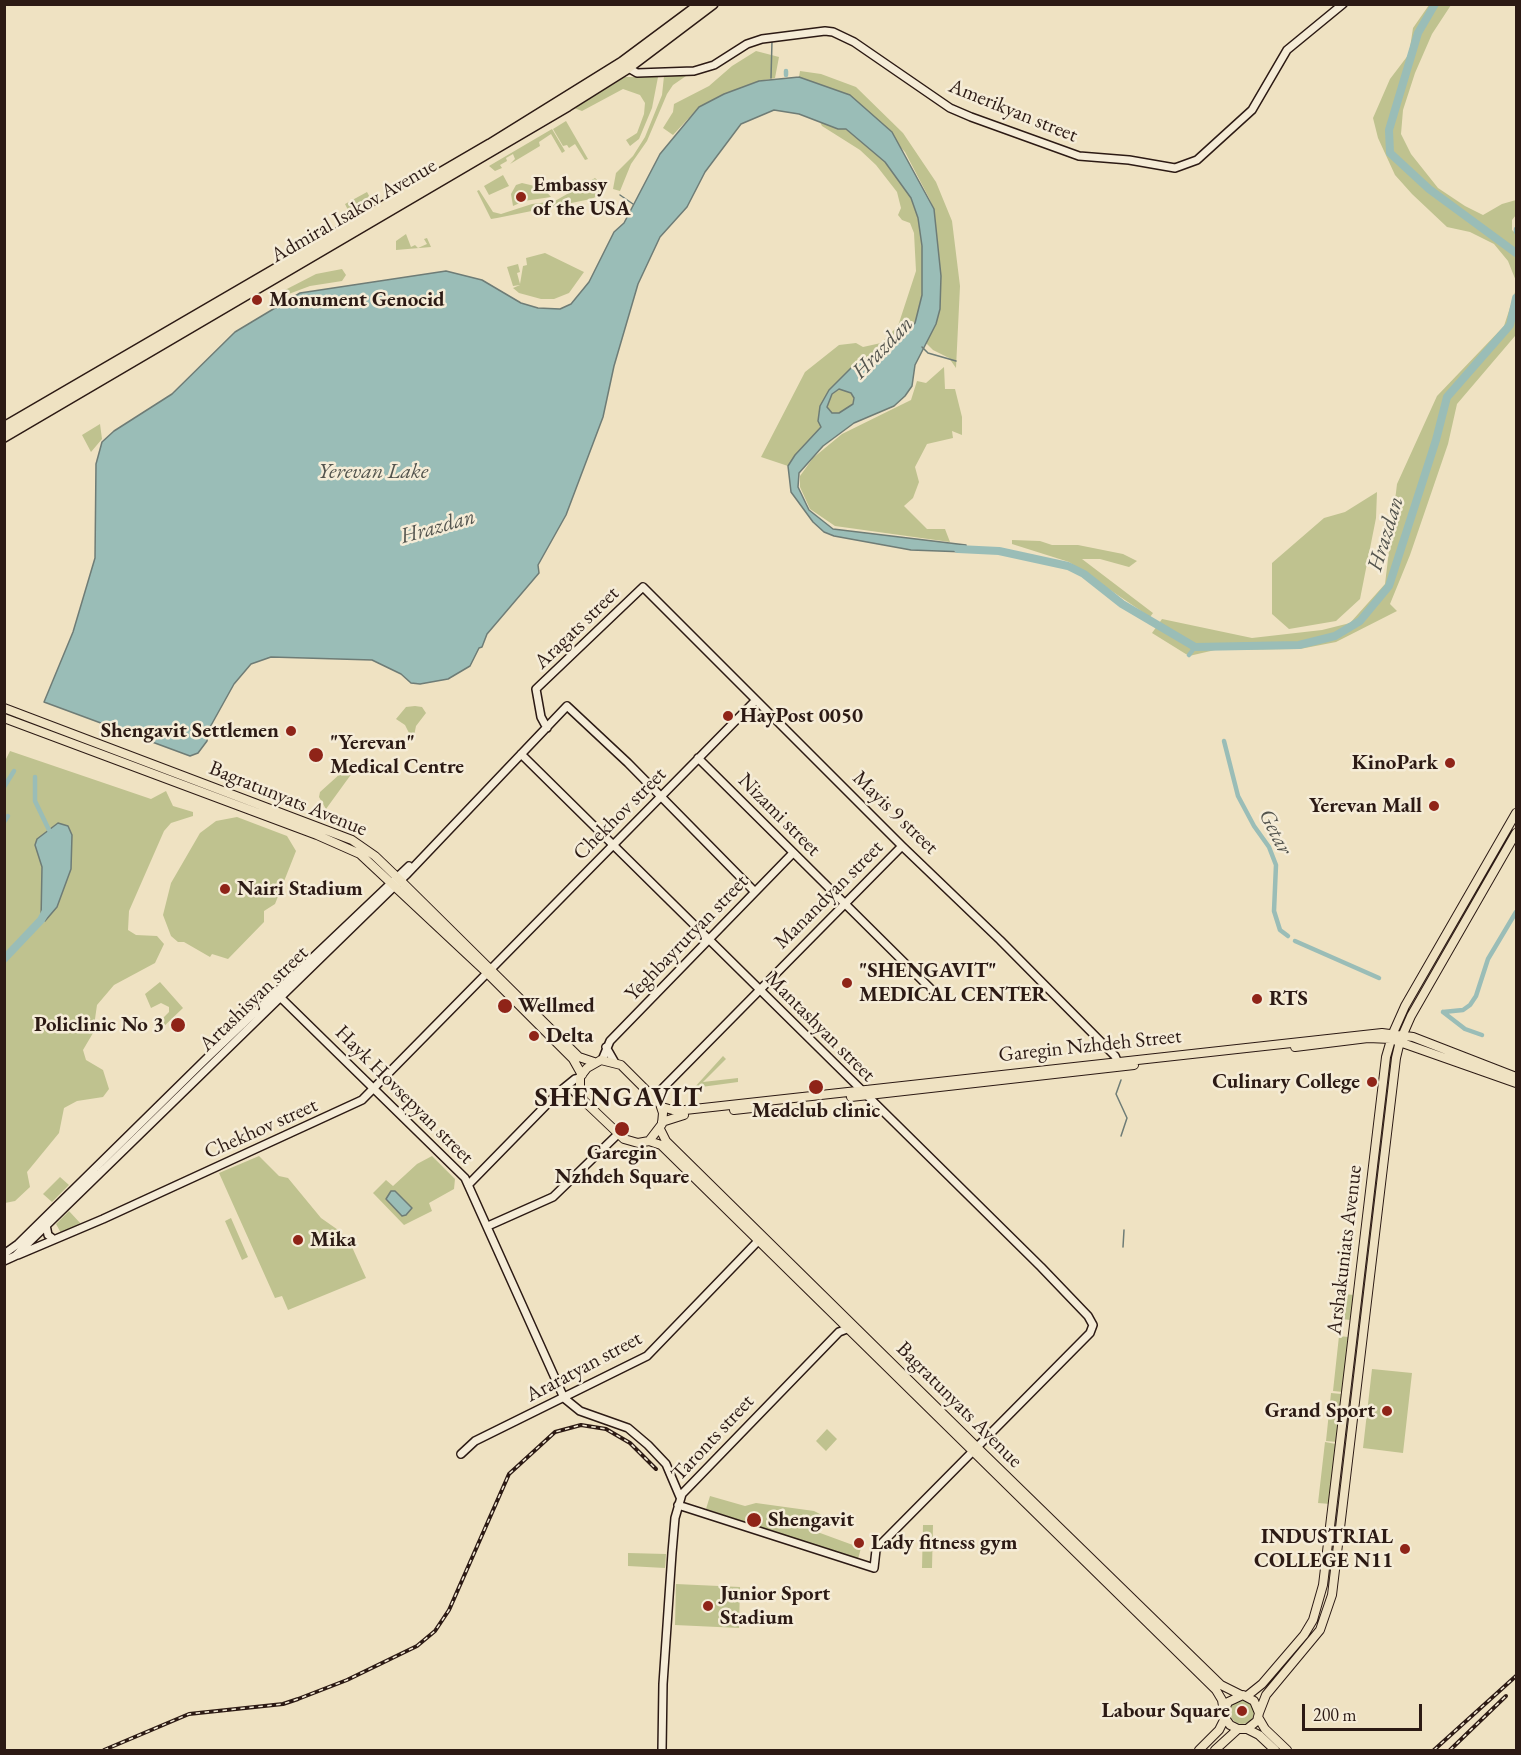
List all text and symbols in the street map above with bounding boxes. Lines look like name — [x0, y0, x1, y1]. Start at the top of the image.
street label: Amerikyan street — [945, 74, 1081, 148]
street label: Admiral Isakov Avenue — [267, 153, 441, 269]
place label: Embassy of the USA — [533, 172, 631, 222]
marker: Embassy of the USA — [514, 190, 528, 204]
place label: Monument Genocid — [269, 287, 445, 313]
marker: Monument Genocid — [250, 293, 264, 307]
water label: Hrazdan — [847, 311, 919, 385]
water label: Yerevan Lake — [318, 459, 428, 485]
water label: Hrazdan — [1362, 494, 1410, 574]
water label: Hrazdan — [398, 504, 478, 550]
street label: Aragats street — [529, 581, 625, 675]
place label: HayPost 0050 — [740, 703, 863, 729]
marker: HayPost 0050 — [721, 709, 735, 723]
place label: Shengavit Settlemen — [101, 718, 279, 744]
marker: Shengavit Settlemen — [284, 724, 298, 738]
place label: "Yerevan" Medical Centre — [330, 730, 464, 780]
marker: "Yerevan" Medical Centre — [307, 746, 325, 764]
place label: KinoPark — [1352, 750, 1438, 776]
street label: Bagratunyats Avenue — [205, 756, 371, 842]
marker: KinoPark — [1443, 756, 1457, 770]
street label: Chekhov street — [568, 762, 672, 866]
street label: Mayis 9 street — [847, 766, 943, 860]
street label: Nizami street — [732, 768, 826, 862]
place label: Yerevan Mall — [1309, 793, 1422, 819]
marker: Yerevan Mall — [1427, 799, 1441, 813]
water label: Getar — [1252, 805, 1298, 859]
street label: Manandyan street — [769, 835, 889, 955]
street label: Yeghbayrutyan street — [620, 869, 754, 1007]
place label: Nairi Stadium — [237, 876, 363, 902]
marker: Nairi Stadium — [218, 882, 232, 896]
street label: Artashisyan street — [194, 941, 314, 1057]
place label: "SHENGAVIT" MEDICAL CENTER — [859, 958, 1048, 1008]
street label: Mantashyan street — [760, 967, 880, 1087]
marker: "SHENGAVIT" MEDICAL CENTER — [840, 976, 854, 990]
place label: RTS — [1269, 986, 1308, 1012]
marker: RTS — [1250, 992, 1264, 1006]
place label: Wellmed — [518, 993, 595, 1019]
marker: Wellmed — [496, 997, 514, 1015]
place label: Policlinic No 3 — [34, 1012, 164, 1038]
marker: Policlinic No 3 — [169, 1016, 187, 1034]
street label: Hayk Hovsepyan street — [329, 1020, 479, 1170]
place label: Delta — [546, 1023, 594, 1049]
street label: Garegin Nzhdeh Street — [997, 1024, 1183, 1068]
marker: Delta — [527, 1029, 541, 1043]
place label: Culinary College — [1212, 1069, 1360, 1095]
marker: Culinary College — [1365, 1075, 1379, 1089]
marker: Medclub clinic — [807, 1078, 825, 1096]
district label: SHENGAVIT — [534, 1083, 704, 1115]
street label: Chekhov street — [201, 1093, 321, 1165]
place label: Medclub clinic — [752, 1098, 880, 1124]
marker: Garegin Nzhdeh Square — [613, 1120, 631, 1138]
place label: Garegin Nzhdeh Square — [555, 1140, 689, 1190]
street label: Arshakuniats Avenue — [1322, 1164, 1368, 1336]
place label: Mika — [310, 1227, 356, 1253]
marker: Mika — [291, 1233, 305, 1247]
street label: Araratyan street — [522, 1326, 646, 1408]
street label: Bagratunyats Avenue — [891, 1337, 1027, 1473]
street label: Taronts street — [666, 1389, 760, 1487]
place label: Grand Sport — [1265, 1398, 1375, 1424]
marker: Grand Sport — [1380, 1404, 1394, 1418]
place label: Shengavit — [768, 1507, 854, 1533]
marker: Shengavit — [745, 1511, 763, 1529]
place label: INDUSTRIAL COLLEGE N11 — [1254, 1524, 1393, 1574]
place label: Lady fitness gym — [871, 1530, 1018, 1556]
marker: Lady fitness gym — [852, 1536, 866, 1550]
marker: INDUSTRIAL COLLEGE N11 — [1398, 1542, 1412, 1556]
place label: Junior Sport Stadium — [720, 1581, 830, 1631]
marker: Junior Sport Stadium — [701, 1599, 715, 1613]
scale bar — [1305, 1692, 1425, 1730]
place label: Labour Square — [1101, 1698, 1230, 1724]
text: 200 m — [1313, 1703, 1357, 1726]
marker: Labour Square — [1235, 1704, 1249, 1718]

